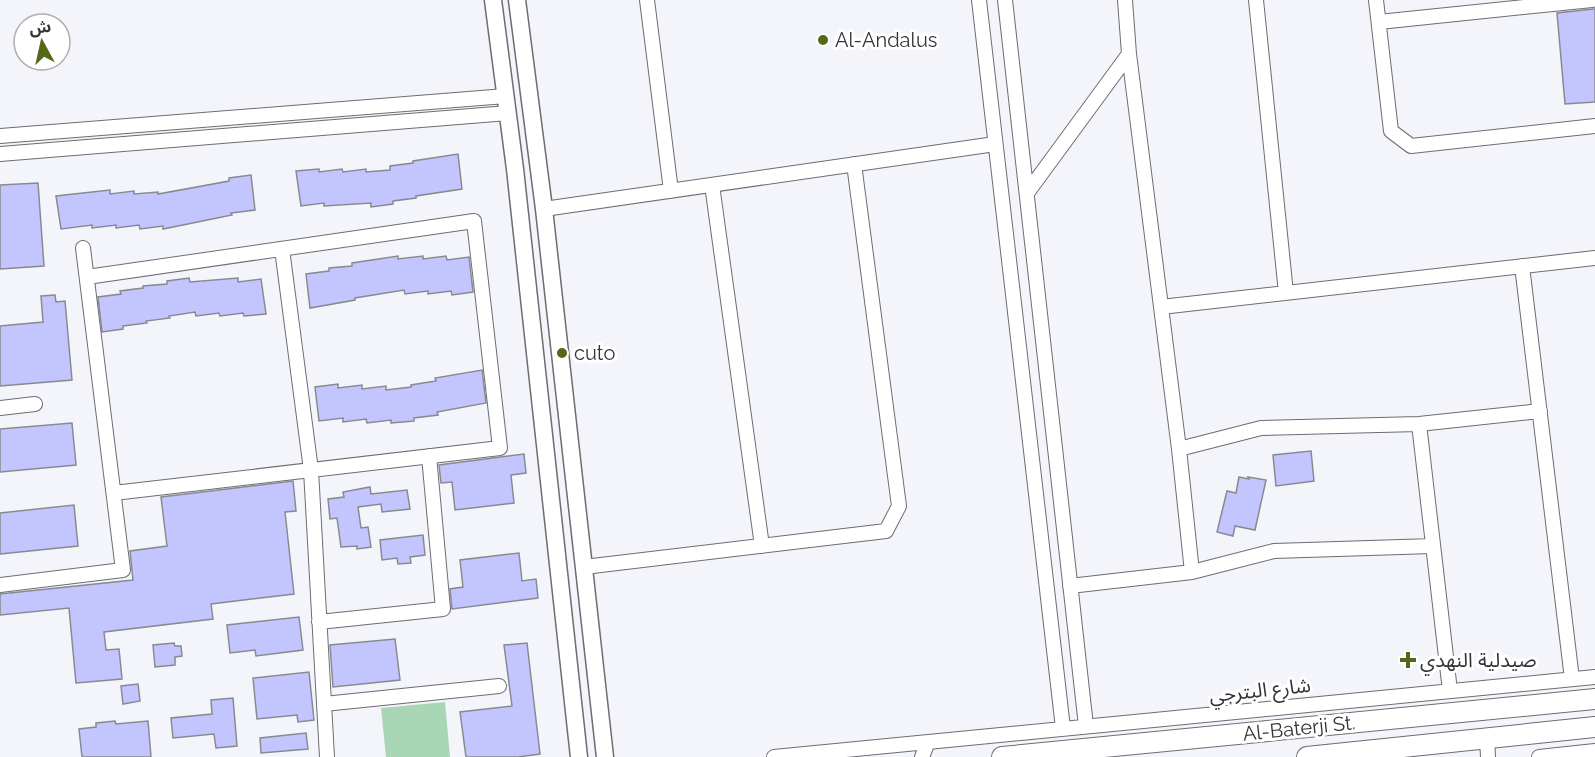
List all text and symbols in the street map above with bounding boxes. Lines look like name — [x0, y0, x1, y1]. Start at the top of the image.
north arrow — [12, 12, 72, 72]
text: ش — [28, 17, 52, 39]
place label: Al-Andalus — [835, 28, 937, 52]
marker: Al-Andalus — [816, 33, 830, 47]
place label: cuto — [574, 341, 615, 365]
marker: cuto — [555, 346, 569, 360]
place label: صيدلية النهدي — [1420, 648, 1536, 676]
marker: صيدلية النهدي — [1401, 653, 1415, 667]
street label: شارع البترجي — [1208, 673, 1312, 711]
street label: Al-Baterji St. — [1242, 710, 1356, 746]

